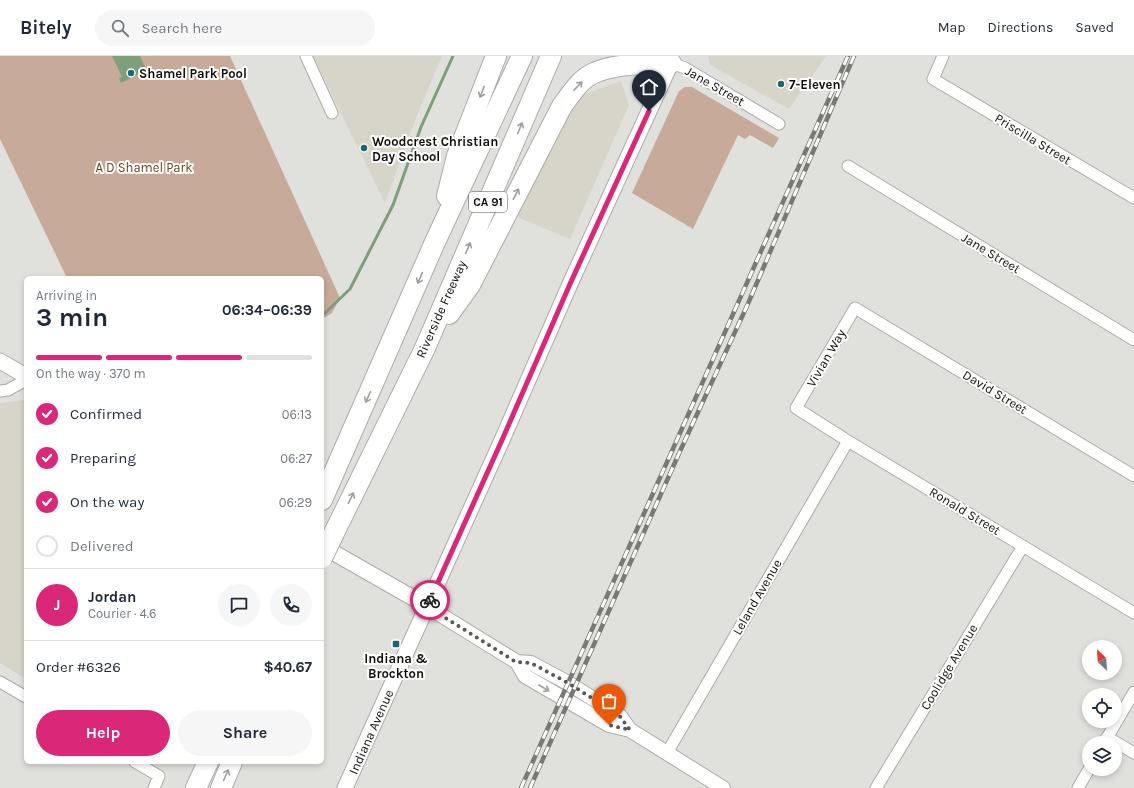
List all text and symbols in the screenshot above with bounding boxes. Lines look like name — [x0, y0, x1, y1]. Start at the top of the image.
search box — [95, 10, 375, 46]
text: Bitely — [20, 17, 71, 39]
icon: search — [109, 17, 131, 39]
text: Search here — [141, 19, 222, 37]
text: Map — [938, 19, 966, 36]
text: Directions — [988, 19, 1053, 36]
text: Saved — [1075, 19, 1114, 36]
street label: Jane Street — [683, 63, 747, 109]
place label: Shamel Park Pool — [139, 66, 247, 81]
marker: Shamel Park Pool — [126, 68, 136, 78]
pin — [632, 70, 666, 111]
icon: home — [638, 76, 660, 98]
place label: 7-Eleven — [789, 77, 841, 92]
marker: 7-Eleven — [776, 79, 786, 89]
one-way arrow — [573, 81, 583, 91]
one-way arrow — [477, 86, 485, 98]
street label: Priscilla Street — [992, 110, 1074, 168]
one-way arrow — [516, 123, 524, 135]
place label: Woodcrest Christian Day School — [372, 134, 498, 164]
marker: Woodcrest Christian Day School — [359, 143, 369, 153]
park label: A D Shamel Park — [95, 160, 193, 175]
one-way arrow — [513, 189, 520, 201]
road number: CA 91 — [469, 192, 507, 212]
street label: Jane Street — [959, 230, 1023, 276]
one-way arrow — [465, 242, 472, 254]
street label: Riverside Freeway — [413, 258, 469, 360]
one-way arrow — [416, 271, 423, 283]
text: Arriving in — [36, 288, 97, 303]
text: 06:34–06:39 — [222, 301, 312, 319]
text: 3 min — [36, 302, 108, 333]
street label: Vivian Way — [803, 326, 849, 390]
text: On the way · 370 m — [36, 366, 146, 381]
street label: David Street — [960, 367, 1030, 417]
one-way arrow — [363, 390, 371, 402]
icon: check — [36, 403, 58, 425]
text: Confirmed — [70, 405, 142, 423]
text: 06:13 — [282, 407, 312, 422]
icon: check — [36, 447, 58, 469]
text: Preparing — [70, 449, 136, 467]
text: 06:27 — [280, 451, 312, 466]
street label: Ronald Street — [927, 484, 1003, 538]
icon: check — [36, 491, 58, 513]
one-way arrow — [348, 492, 355, 504]
text: On the way — [70, 493, 144, 511]
text: 06:29 — [279, 495, 312, 510]
text: Delivered — [70, 537, 134, 555]
street label: Leland Avenue — [729, 556, 785, 638]
courier — [410, 580, 450, 620]
button: chat — [218, 584, 260, 626]
button: phone — [270, 584, 312, 626]
text: Jordan — [88, 588, 136, 606]
icon: bike — [419, 589, 441, 611]
text: J — [54, 596, 60, 614]
text: Courier · 4.6 — [88, 606, 156, 621]
street label: Coolidge Avenue — [918, 621, 981, 713]
marker: Indiana & Brockton — [391, 639, 401, 649]
north arrow — [1082, 640, 1122, 680]
map controls — [1082, 640, 1122, 776]
place label: Indiana & Brockton — [364, 651, 428, 681]
text: Order #6326 — [36, 658, 121, 676]
text: $40.67 — [263, 658, 312, 676]
one-way arrow — [538, 684, 550, 692]
pin — [592, 684, 626, 725]
street label: Indiana Avenue — [346, 687, 397, 777]
button: locate — [1082, 688, 1122, 728]
icon: bag — [598, 690, 620, 712]
button: Help — [36, 710, 170, 756]
button: Share — [178, 710, 312, 756]
button: layers — [1082, 736, 1122, 776]
one-way arrow — [223, 769, 231, 781]

